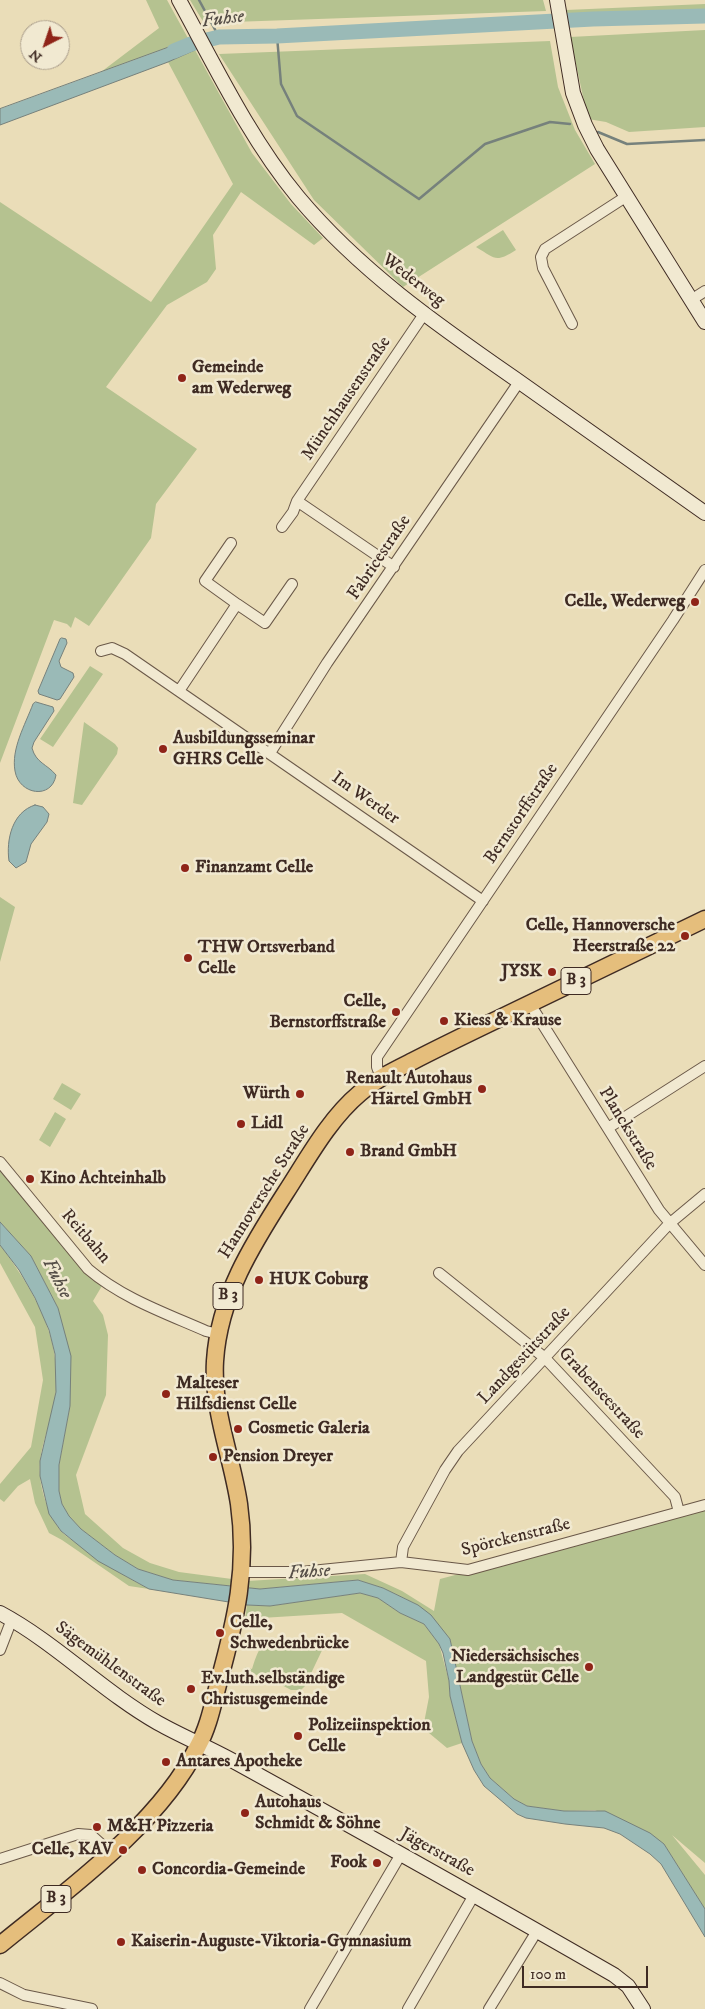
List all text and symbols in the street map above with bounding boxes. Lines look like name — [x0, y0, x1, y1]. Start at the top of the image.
water label: Fuhse — [201, 6, 245, 34]
north arrow — [20, 20, 70, 70]
text: N — [26, 45, 46, 66]
street label: Wederweg — [377, 250, 449, 312]
street label: Münchhausenstraße — [298, 333, 396, 465]
place label: Gemeinde am Wederweg — [192, 357, 291, 399]
marker: Gemeinde am Wederweg — [176, 372, 188, 384]
street label: Fabricestraße — [344, 512, 416, 604]
place label: Celle, Wederweg — [565, 591, 685, 613]
marker: Celle, Wederweg — [689, 596, 701, 608]
place label: Ausbildungsseminar GHRS Celle — [173, 728, 315, 771]
marker: Ausbildungsseminar GHRS Celle — [157, 743, 169, 755]
street label: Bernstorffstraße — [480, 760, 564, 868]
street label: Im Werder — [327, 768, 403, 830]
place label: Finanzamt Celle — [195, 857, 313, 879]
marker: Finanzamt Celle — [179, 862, 191, 874]
place label: Celle, Hannoversche Heerstraße 22 — [526, 915, 675, 958]
marker: Celle, Hannoversche Heerstraße 22 — [679, 930, 691, 942]
place label: THW Ortsverband Celle — [198, 937, 335, 980]
marker: THW Ortsverband Celle — [182, 952, 194, 964]
place label: JYSK — [501, 961, 542, 983]
marker: JYSK — [546, 966, 558, 978]
road number: B 3 — [561, 968, 591, 994]
place label: Celle, Bernstorffstraße — [269, 991, 386, 1034]
marker: Celle, Bernstorffstraße — [390, 1006, 402, 1018]
place label: Kiess & Krause — [454, 1010, 561, 1032]
marker: Kiess & Krause — [438, 1015, 450, 1027]
place label: Renault Autohaus Härtel GmbH — [346, 1068, 472, 1110]
place label: Würth — [243, 1083, 290, 1105]
marker: Renault Autohaus Härtel GmbH — [476, 1083, 488, 1095]
street label: Planckstraße — [593, 1083, 661, 1175]
marker: Würth — [294, 1088, 306, 1100]
place label: Lidl — [251, 1113, 283, 1135]
marker: Lidl — [235, 1118, 247, 1130]
street label: Hannoversche Straße — [215, 1121, 315, 1263]
place label: Brand GmbH — [360, 1141, 457, 1163]
marker: Brand GmbH — [344, 1146, 356, 1158]
place label: Kino Achteinhalb — [40, 1168, 166, 1190]
marker: Kino Achteinhalb — [24, 1173, 36, 1185]
street label: Reitbahn — [56, 1206, 114, 1268]
water label: Fuhse — [36, 1255, 76, 1303]
place label: HUK Coburg — [269, 1269, 368, 1291]
marker: HUK Coburg — [253, 1274, 265, 1286]
road number: B 3 — [213, 1282, 243, 1310]
street label: Landgestütstraße — [474, 1303, 576, 1409]
street label: Grabenseestraße — [553, 1344, 649, 1444]
place label: Malteser Hilfsdienst Celle — [176, 1373, 297, 1416]
marker: Malteser Hilfsdienst Celle — [160, 1388, 172, 1400]
place label: Cosmetic Galeria — [248, 1418, 370, 1440]
marker: Cosmetic Galeria — [232, 1423, 244, 1435]
place label: Pension Dreyer — [223, 1446, 333, 1468]
marker: Pension Dreyer — [207, 1451, 219, 1463]
street label: Spörckenstraße — [459, 1514, 573, 1562]
water label: Fuhse — [287, 1560, 331, 1586]
place label: Celle, Schwedenbrücke — [230, 1612, 349, 1655]
street label: Sägemühlenstraße — [50, 1618, 170, 1712]
marker: Celle, Schwedenbrücke — [214, 1627, 226, 1639]
place label: Niedersächsisches Landgestüt Celle — [451, 1646, 579, 1688]
marker: Niedersächsisches Landgestüt Celle — [583, 1661, 595, 1673]
place label: Ev.luth.selbständige Christusgemeinde — [201, 1668, 345, 1710]
marker: Ev.luth.selbständige Christusgemeinde — [185, 1683, 197, 1695]
place label: Polizeiinspektion Celle — [308, 1715, 431, 1758]
marker: Polizeiinspektion Celle — [292, 1730, 304, 1742]
place label: Antares Apotheke — [176, 1751, 302, 1773]
marker: Antares Apotheke — [160, 1756, 172, 1768]
place label: Autohaus Schmidt & Söhne — [255, 1792, 380, 1835]
marker: Autohaus Schmidt & Söhne — [239, 1807, 251, 1819]
place label: M&H Pizzeria — [107, 1816, 213, 1838]
marker: M&H Pizzeria — [91, 1821, 103, 1833]
street label: Jägerstraße — [396, 1824, 478, 1882]
place label: Celle, KAV — [32, 1839, 113, 1861]
marker: Celle, KAV — [117, 1844, 129, 1856]
place label: Fook — [330, 1852, 367, 1874]
marker: Fook — [371, 1857, 383, 1869]
place label: Concordia-Gemeinde — [152, 1859, 305, 1881]
marker: Concordia-Gemeinde — [136, 1864, 148, 1876]
road number: B 3 — [41, 1886, 71, 1912]
place label: Kaiserin-Auguste-Viktoria-Gymnasium — [131, 1931, 412, 1953]
marker: Kaiserin-Auguste-Viktoria-Gymnasium — [115, 1936, 127, 1948]
scale bar — [525, 1956, 651, 1988]
text: 100 m — [530, 1965, 566, 1984]

